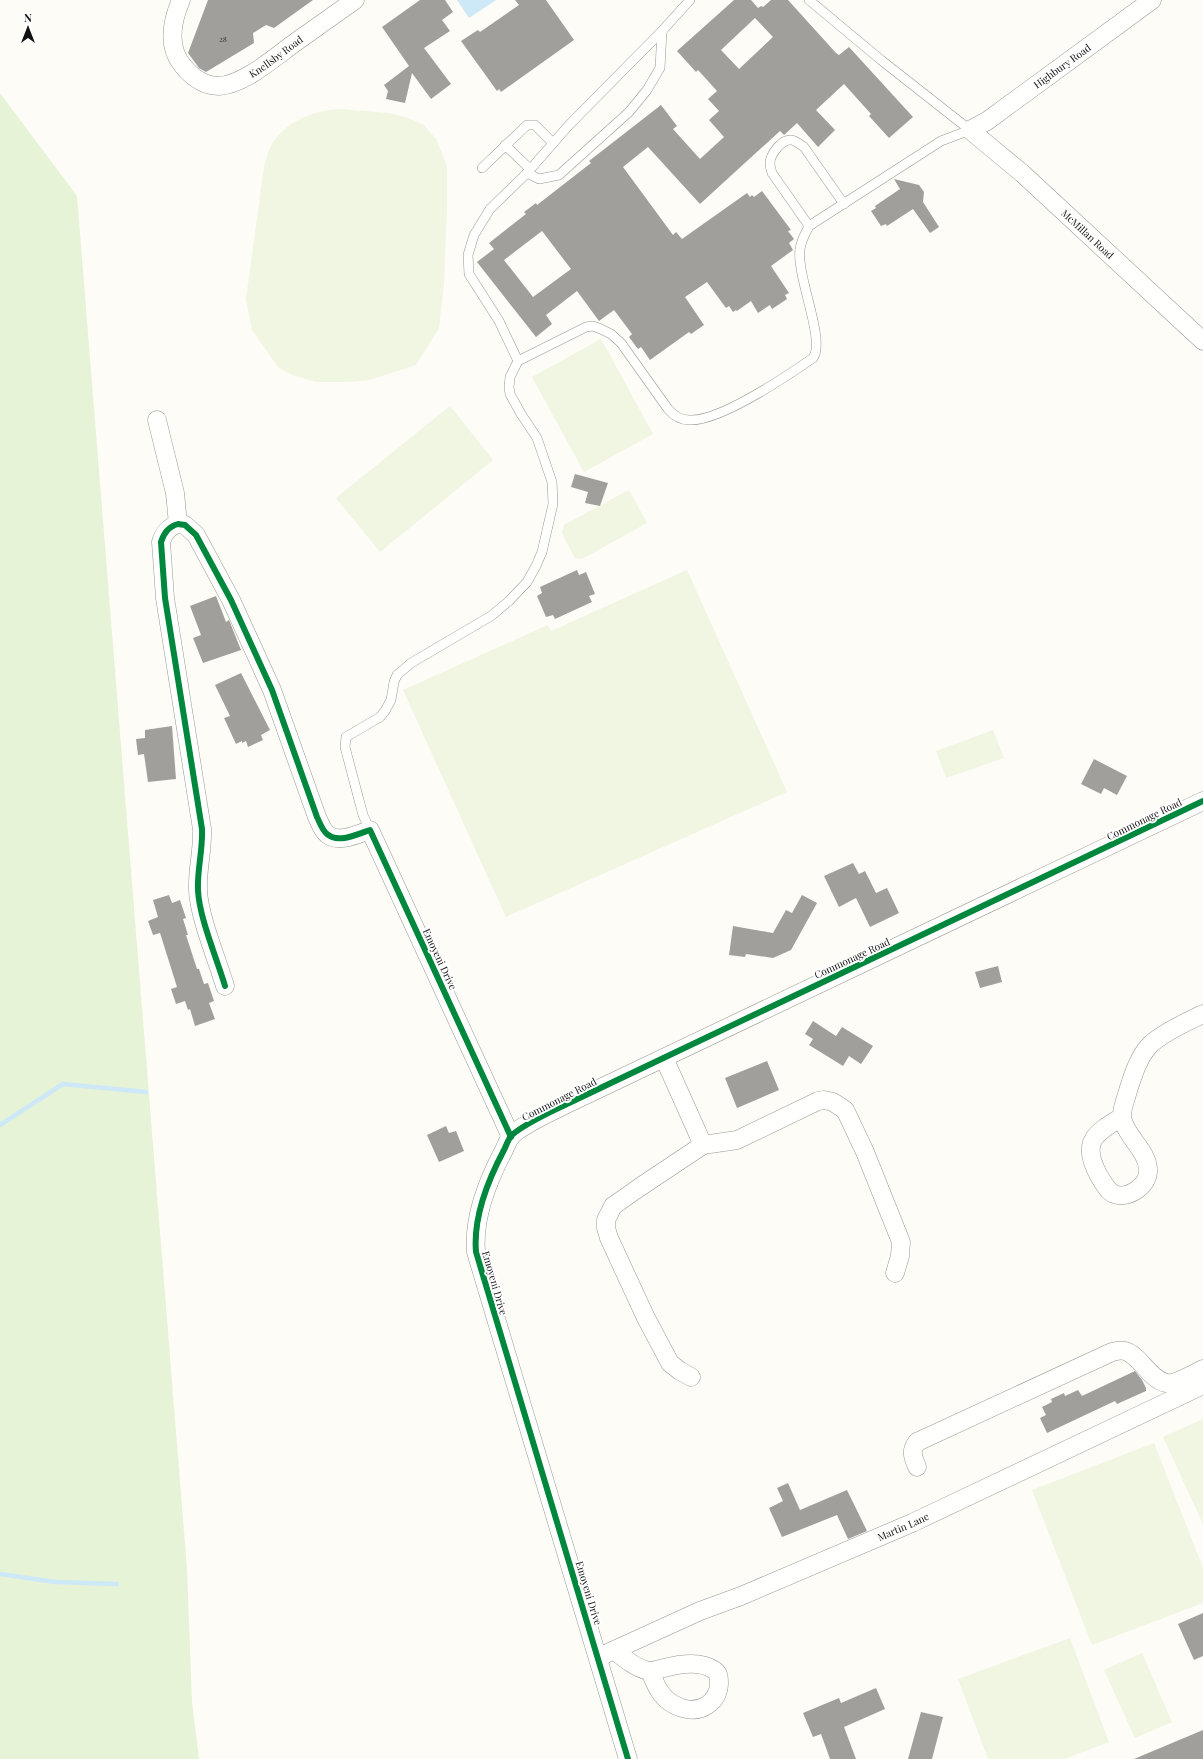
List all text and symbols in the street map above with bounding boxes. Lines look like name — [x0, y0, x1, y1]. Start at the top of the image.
north arrow — [8, 8, 48, 48]
text: N — [24, 10, 32, 25]
street label: Knellsby Road — [246, 32, 306, 81]
house number: 28 — [219, 33, 227, 44]
street label: Highbury Road — [1031, 40, 1094, 92]
street label: McMillan Road — [1058, 206, 1117, 262]
street label: Commonage Road — [1104, 795, 1184, 843]
street label: Emoyeni Drive — [420, 926, 460, 992]
street label: Commonage Road — [812, 934, 892, 982]
street label: Commonage Road — [519, 1074, 599, 1124]
street label: Emoyeni Drive — [479, 1249, 511, 1317]
street label: Martin Lane — [875, 1509, 931, 1544]
street label: Emoyeni Drive — [573, 1559, 605, 1627]

